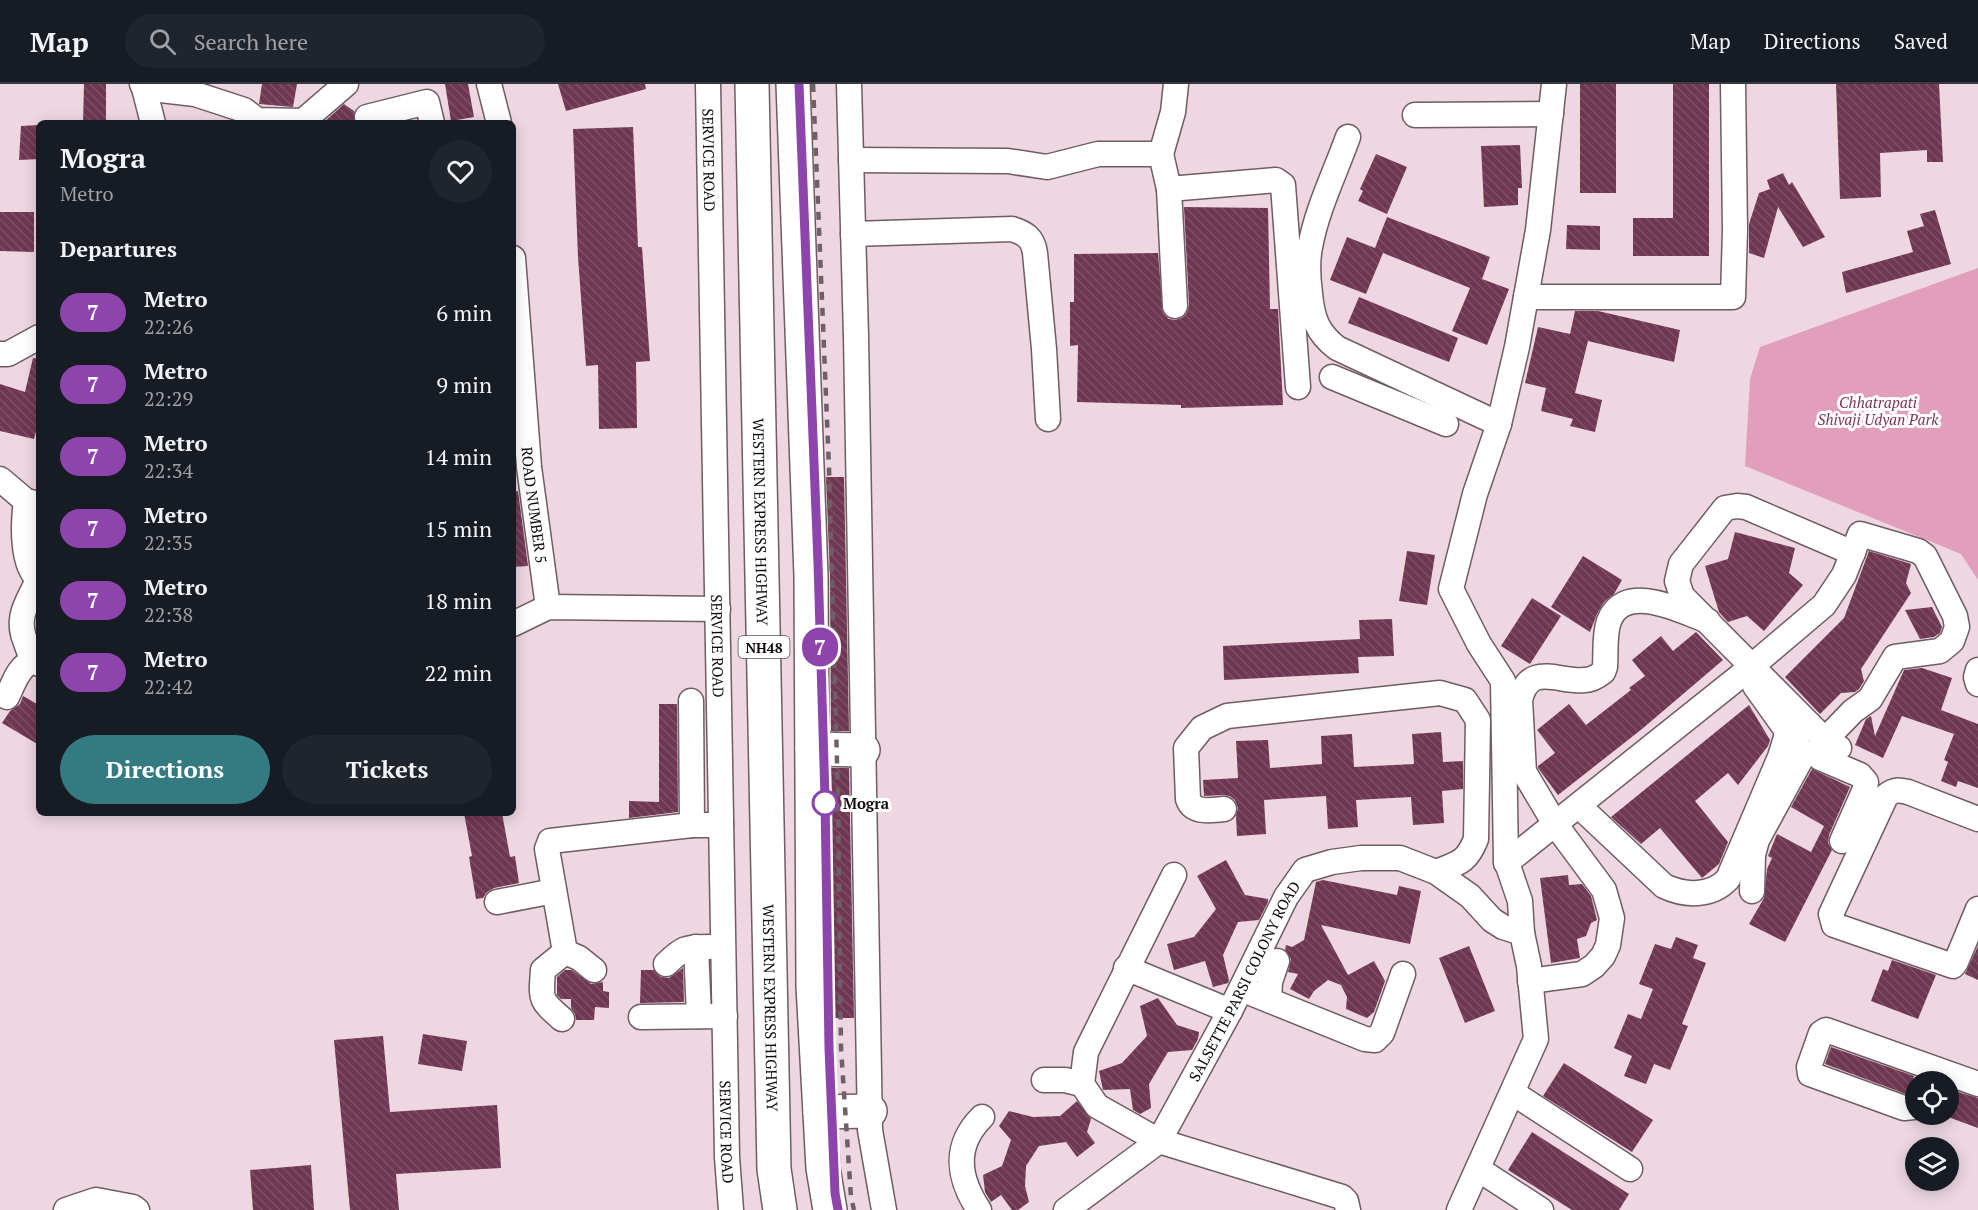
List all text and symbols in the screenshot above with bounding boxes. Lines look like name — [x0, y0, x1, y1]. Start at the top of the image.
search box — [125, 14, 545, 68]
text: Map — [30, 23, 89, 60]
icon: search — [146, 25, 179, 58]
text: Search here — [194, 27, 308, 56]
text: Map — [1690, 27, 1731, 55]
text: Directions — [1764, 27, 1861, 55]
text: Saved — [1894, 27, 1948, 55]
street label: SERVICE ROAD — [698, 108, 720, 212]
text: Mogra — [60, 139, 146, 176]
button: heart — [429, 140, 492, 203]
text: Metro — [60, 180, 114, 207]
text: Departures — [60, 234, 177, 263]
text: Metro — [144, 284, 208, 313]
text: 7 — [87, 298, 99, 326]
text: 6 min — [436, 298, 492, 327]
text: 22:26 — [144, 313, 193, 340]
text: Metro — [144, 356, 208, 385]
text: 7 — [87, 370, 99, 398]
text: 9 min — [436, 370, 492, 399]
text: 22:29 — [144, 385, 193, 412]
park label: Chhatrapati Shivaji Udyan Park — [1818, 392, 1939, 429]
street label: WESTERN EXPRESS HIGHWAY — [749, 418, 773, 626]
text: Metro — [144, 428, 208, 457]
text: 7 — [87, 442, 99, 470]
text: 14 min — [425, 442, 492, 471]
street label: ROAD NUMBER 5 — [517, 446, 552, 564]
text: 22:34 — [144, 457, 193, 484]
text: Metro — [144, 500, 208, 529]
text: 7 — [87, 514, 99, 542]
text: 15 min — [425, 514, 492, 543]
text: 22:35 — [144, 529, 193, 556]
text: Metro — [144, 572, 208, 601]
text: 7 — [87, 586, 99, 614]
text: 18 min — [425, 586, 492, 615]
street label: SERVICE ROAD — [707, 594, 729, 698]
text: 22:38 — [144, 601, 193, 628]
line badge: 7 — [800, 628, 840, 666]
text: 7 — [814, 633, 826, 661]
road number: NH48 — [738, 636, 789, 658]
text: Metro — [144, 644, 208, 673]
text: 7 — [87, 658, 99, 686]
text: 22 min — [425, 658, 492, 687]
text: 22:42 — [144, 673, 193, 700]
button: Directions — [60, 735, 270, 804]
button: Tickets — [282, 735, 492, 804]
marker: Mogra — [812, 790, 838, 816]
place label: Mogra — [843, 793, 890, 813]
street label: SALSETTE PARSI COLONY ROAD — [1184, 877, 1304, 1085]
street label: WESTERN EXPRESS HIGHWAY — [759, 904, 783, 1112]
map controls — [1905, 1071, 1959, 1191]
button: locate — [1905, 1071, 1959, 1125]
street label: SERVICE ROAD — [716, 1080, 739, 1184]
button: layers — [1905, 1137, 1959, 1191]

